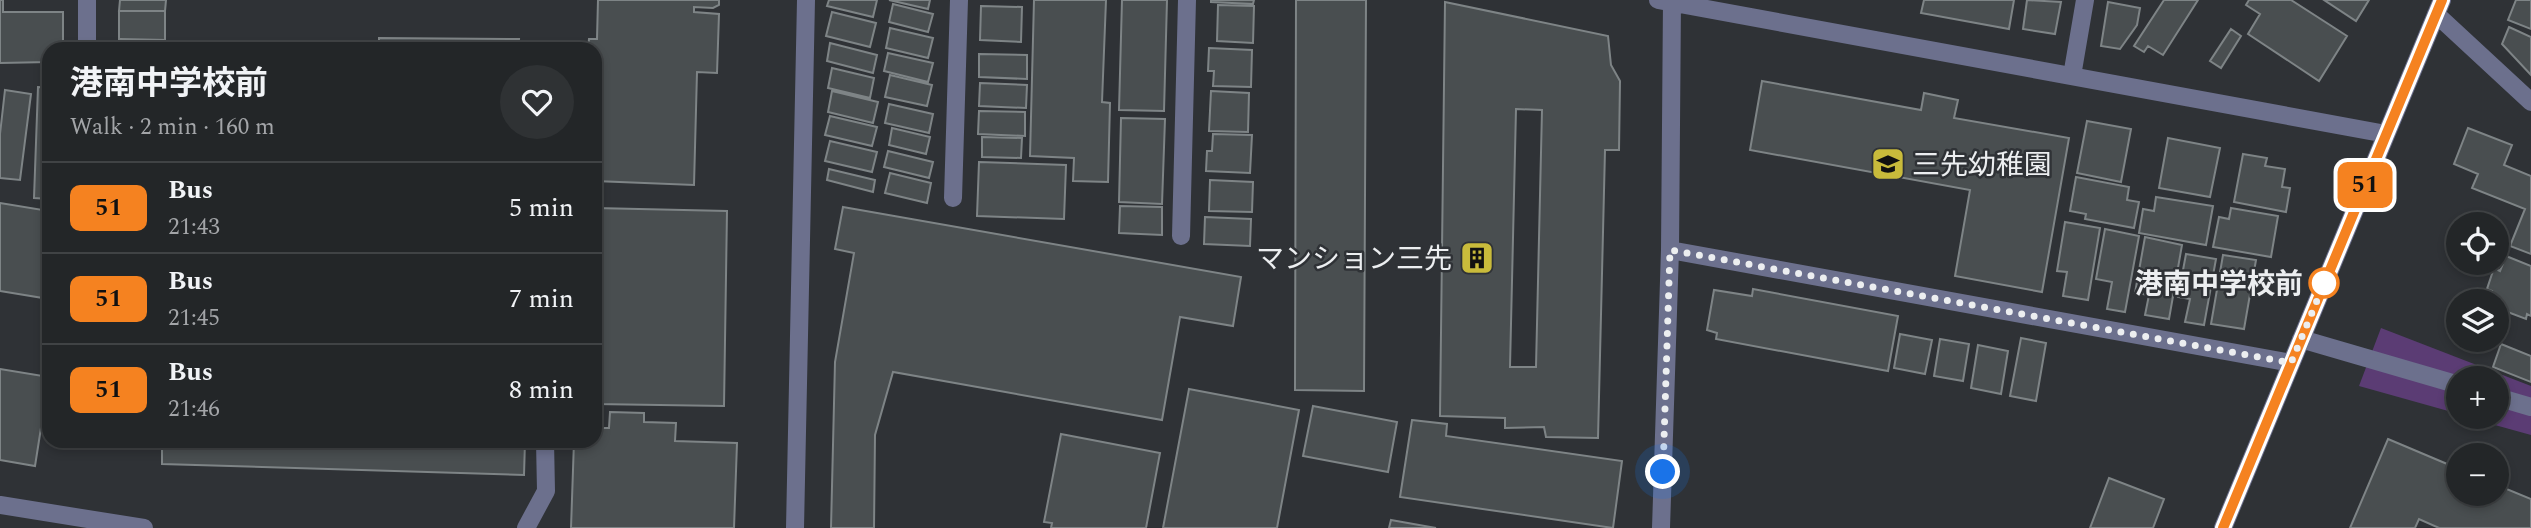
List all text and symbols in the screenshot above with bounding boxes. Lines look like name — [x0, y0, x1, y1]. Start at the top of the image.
text: 港南中学校前 — [70, 59, 268, 109]
button: heart — [500, 65, 574, 139]
text: Walk · 2 min · 160 m — [70, 110, 275, 145]
place label: 三先幼稚園 — [1912, 144, 2052, 187]
school or university icon: 三先幼稚園 — [1869, 145, 1907, 183]
line badge: 51 — [2334, 162, 2396, 208]
text: 51 — [2352, 167, 2378, 203]
text: Bus — [168, 170, 213, 210]
text: 5 min — [509, 188, 574, 228]
text: 51 — [95, 190, 122, 226]
text: 21:43 — [168, 210, 220, 245]
map controls — [2446, 212, 2509, 506]
button: locate — [2446, 212, 2509, 275]
place label: マンション三先 — [1256, 238, 1452, 281]
building icon: マンション三先 — [1458, 239, 1496, 277]
text: Bus — [168, 261, 213, 301]
place label: 港南中学校前 — [2135, 263, 2303, 306]
marker: 港南中学校前 — [2309, 268, 2339, 298]
text: 7 min — [509, 279, 574, 319]
text: 51 — [95, 281, 122, 317]
button: layers — [2446, 289, 2509, 352]
text: 21:45 — [168, 301, 220, 336]
text: Bus — [168, 352, 213, 392]
button: + — [2446, 366, 2509, 429]
text: 8 min — [509, 370, 574, 410]
text: 51 — [95, 372, 122, 408]
text: 21:46 — [168, 392, 220, 427]
button: − — [2446, 443, 2509, 506]
your location — [1645, 454, 1680, 489]

